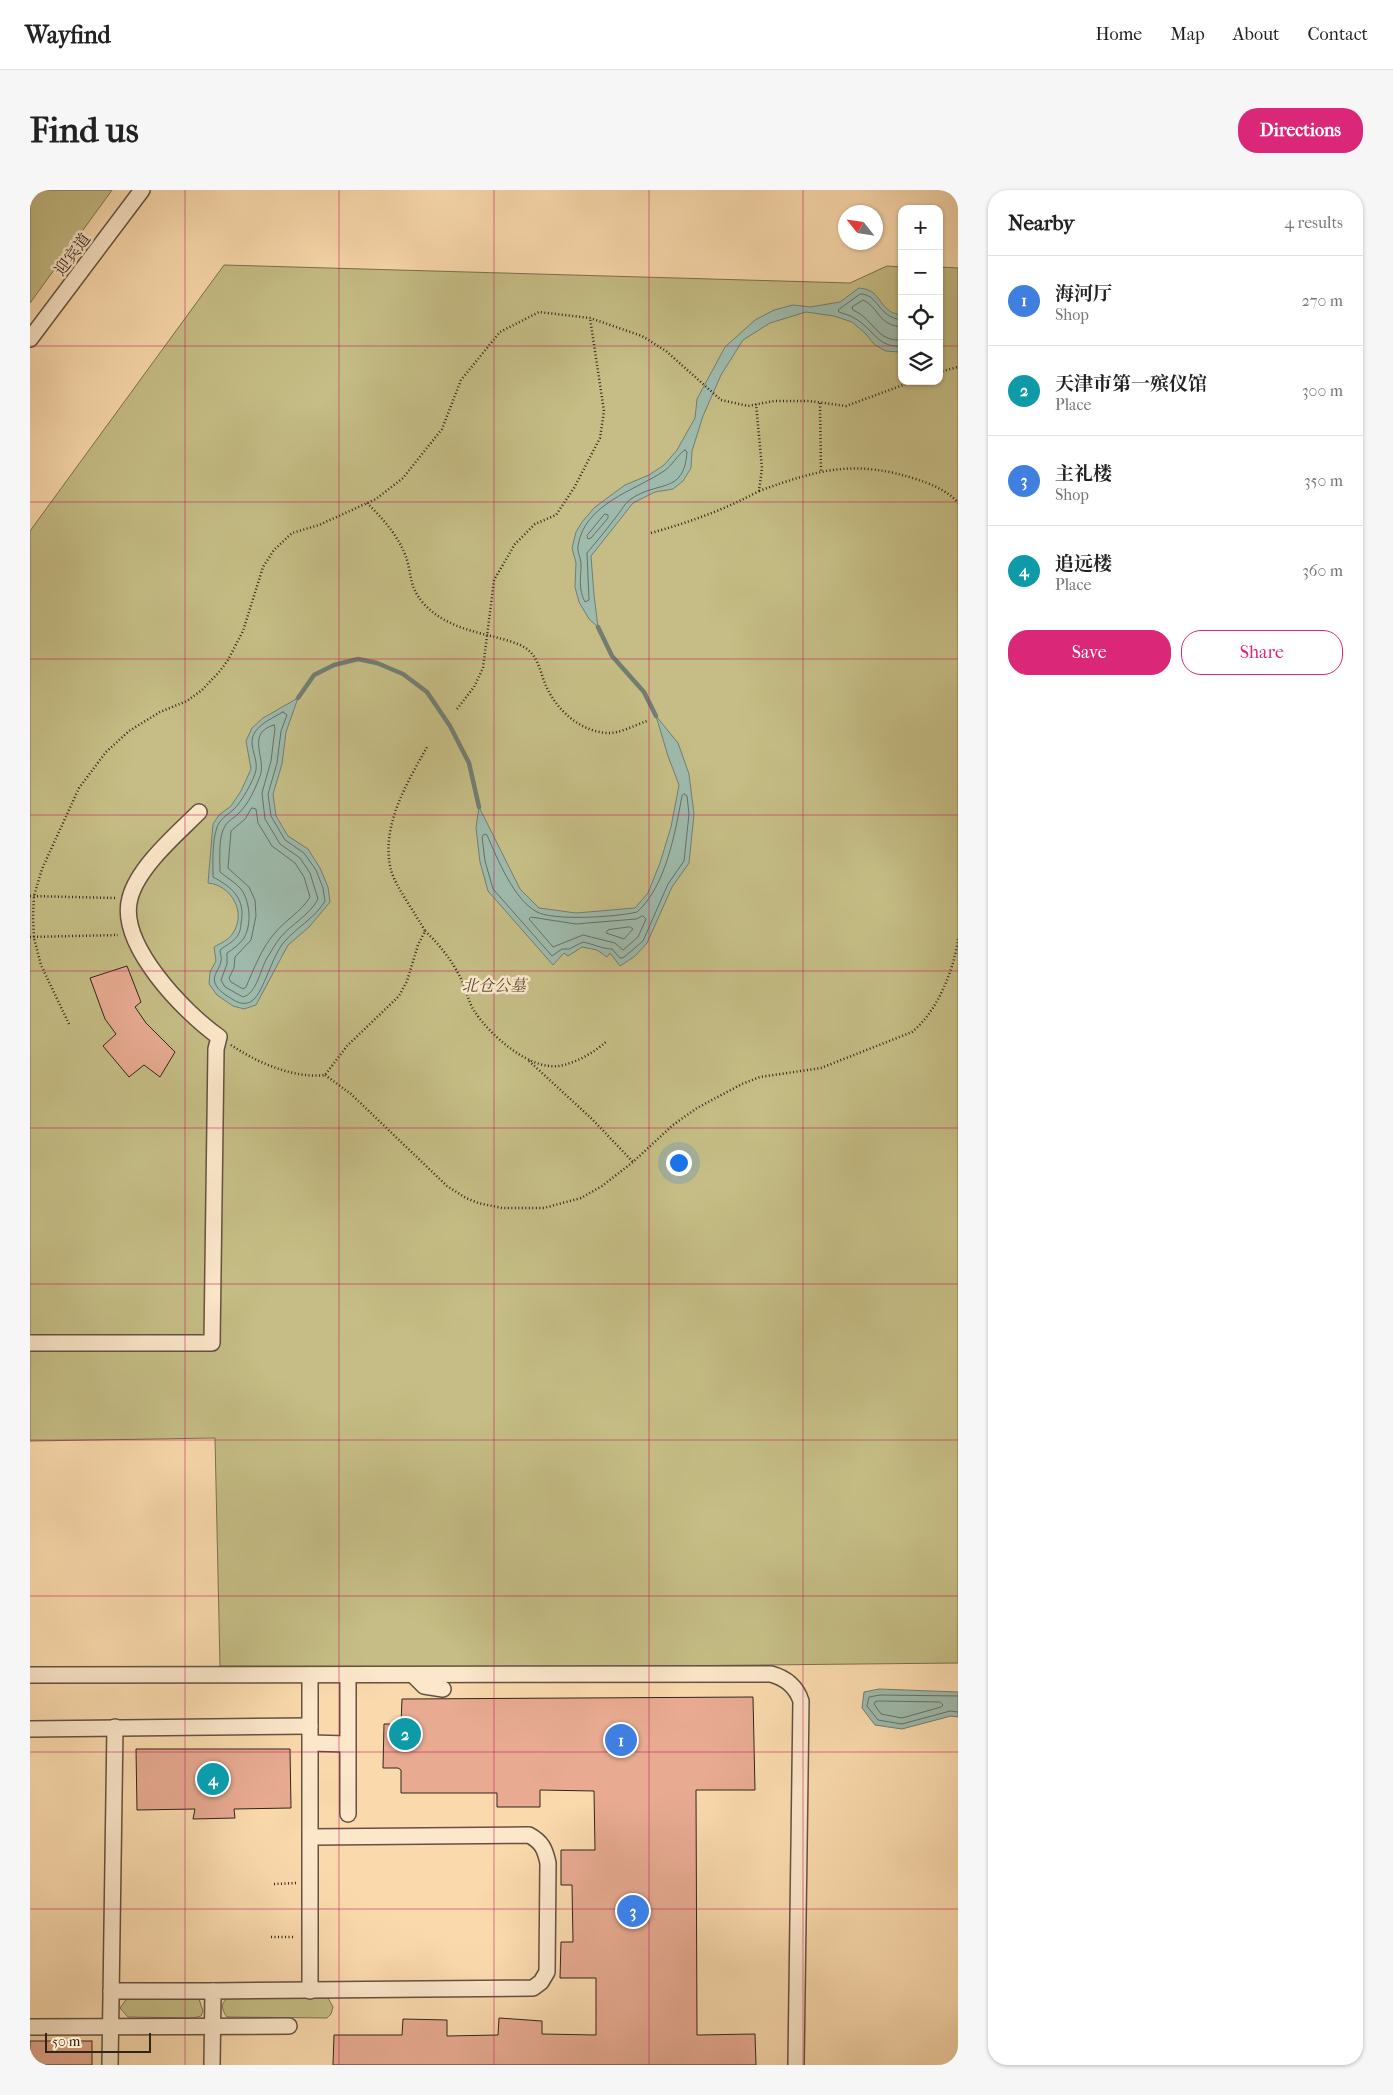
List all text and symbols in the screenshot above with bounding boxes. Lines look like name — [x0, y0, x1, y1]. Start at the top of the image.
text: Wayfind — [25, 21, 111, 49]
text: Home — [1095, 24, 1142, 45]
text: Map — [1170, 24, 1205, 45]
text: About — [1233, 24, 1279, 45]
text: Contact — [1307, 24, 1368, 45]
button: Directions — [1238, 108, 1363, 153]
text: Find us — [30, 110, 139, 151]
north arrow — [838, 205, 883, 250]
map controls — [898, 205, 943, 385]
button: + — [898, 205, 943, 250]
text: Nearby — [1008, 211, 1074, 235]
text: 4 results — [1285, 213, 1343, 232]
street label: 迎宾道 — [50, 229, 94, 279]
button: − — [898, 250, 943, 295]
text: 海河厅 — [1055, 283, 1112, 305]
text: 1 — [1021, 291, 1027, 310]
text: 270 m — [1302, 291, 1343, 310]
button: locate — [898, 295, 943, 340]
text: Shop — [1055, 305, 1089, 324]
button: layers — [898, 340, 943, 385]
text: 天津市第一殡仪馆 — [1055, 373, 1207, 395]
text: 2 — [1020, 381, 1028, 400]
text: 300 m — [1302, 381, 1343, 400]
text: Place — [1055, 395, 1091, 414]
text: 主礼楼 — [1055, 463, 1112, 485]
text: 3 — [1021, 471, 1027, 490]
text: 350 m — [1304, 471, 1343, 490]
text: Shop — [1055, 485, 1089, 504]
text: 追远楼 — [1055, 553, 1112, 575]
text: 4 — [1019, 561, 1029, 580]
text: 360 m — [1302, 561, 1343, 580]
text: Place — [1055, 575, 1091, 594]
button: Save — [1008, 630, 1171, 675]
button: Share — [1181, 630, 1343, 675]
park label: 北仓公墓 — [462, 976, 529, 995]
your location — [666, 1150, 692, 1176]
pin: 2 — [389, 1715, 421, 1753]
pin: 1 — [605, 1721, 637, 1759]
pin: 4 — [197, 1760, 229, 1798]
pin: 3 — [617, 1892, 649, 1930]
scale bar — [45, 2030, 151, 2053]
text: 50 m — [52, 2033, 80, 2050]

